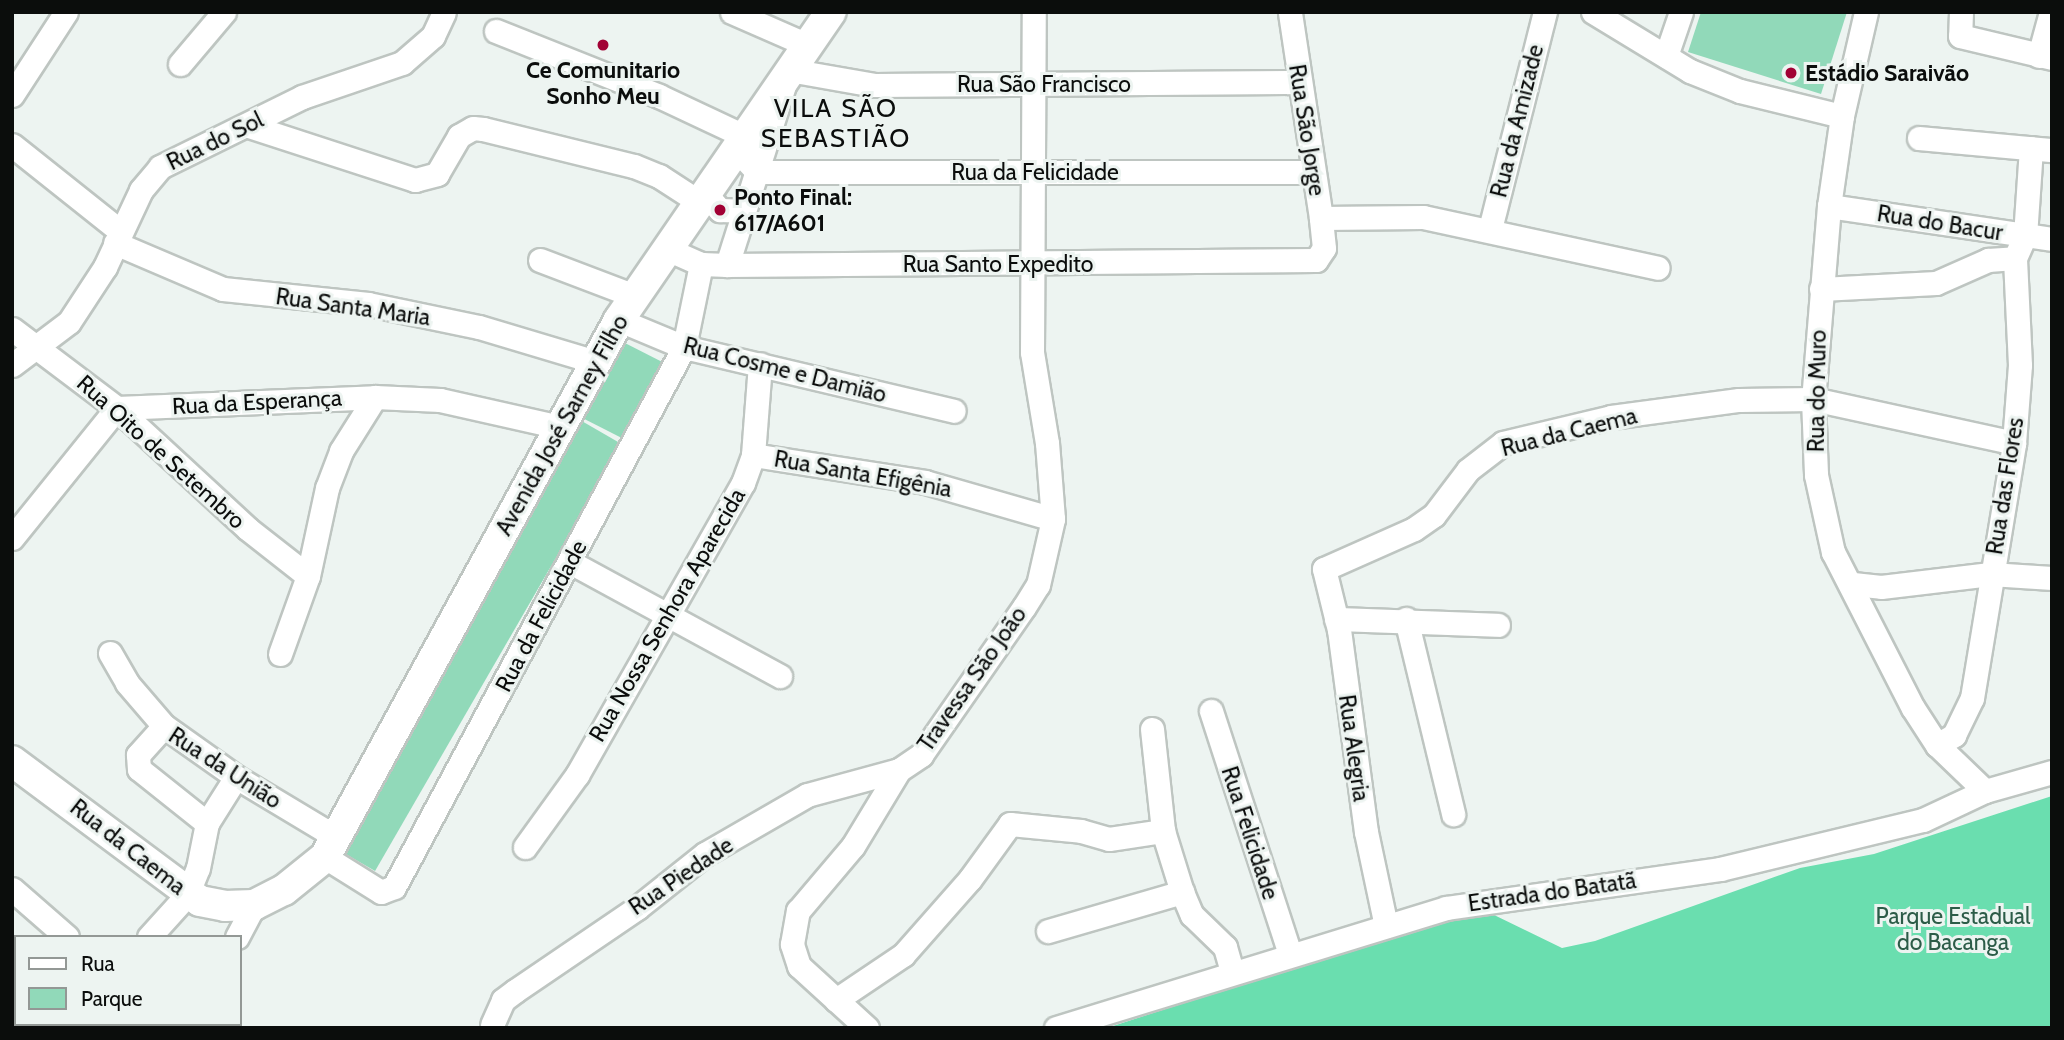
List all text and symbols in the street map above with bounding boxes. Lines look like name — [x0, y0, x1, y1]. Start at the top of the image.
marker: Ce Comunitario Sonho Meu — [595, 37, 611, 53]
street label: Rua da Amizade — [1485, 42, 1549, 200]
place label: Ce Comunitario Sonho Meu — [526, 56, 680, 110]
place label: Estádio Saraivão — [1805, 59, 1969, 87]
street label: Rua São Jorge — [1283, 62, 1331, 198]
marker: Estádio Saraivão — [1783, 65, 1799, 81]
street label: Rua São Francisco — [957, 70, 1131, 98]
district label: VILA SÃO SEBASTIÃO — [762, 93, 910, 154]
street label: Rua do Sol — [162, 106, 268, 176]
street label: Rua da Felicidade — [951, 158, 1119, 186]
place label: Ponto Final: 617/A601 — [734, 183, 852, 237]
street label: Rua do Bacur — [1875, 199, 2005, 247]
marker: Ponto Final: 617/A601 — [712, 202, 728, 218]
street label: Rua Santo Expedito — [903, 250, 1093, 278]
street label: Rua Santa Maria — [274, 282, 432, 332]
street label: Avenida José Sarney Filho — [490, 310, 634, 540]
street label: Rua do Muro — [1802, 330, 1832, 452]
street label: Rua Cosme e Damião — [681, 331, 889, 409]
street label: Rua Oito de Setembro — [71, 369, 251, 535]
street label: Rua da Esperança — [171, 384, 343, 420]
street label: Rua da Caema — [1498, 402, 1640, 462]
street label: Rua das Flores — [1981, 415, 2029, 557]
street label: Rua Santa Efigênia — [772, 445, 954, 503]
street label: Rua Nossa Senhora Aparecida — [583, 483, 751, 747]
street label: Rua da Felicidade — [489, 536, 593, 696]
street label: Travessa São João — [912, 601, 1032, 757]
street label: Rua Alegria — [1333, 693, 1375, 803]
street label: Rua da União — [164, 721, 286, 815]
street label: Rua Felicidade — [1215, 763, 1285, 903]
street label: Rua da Caema — [65, 793, 191, 901]
street label: Rua Piedade — [624, 831, 738, 921]
street label: Estrada do Batatã — [1466, 867, 1638, 917]
park label: Parque Estadual do Bacanga — [1876, 902, 2030, 956]
legend — [14, 935, 242, 1026]
text: Rua — [81, 951, 115, 976]
text: Parque — [81, 986, 143, 1011]

